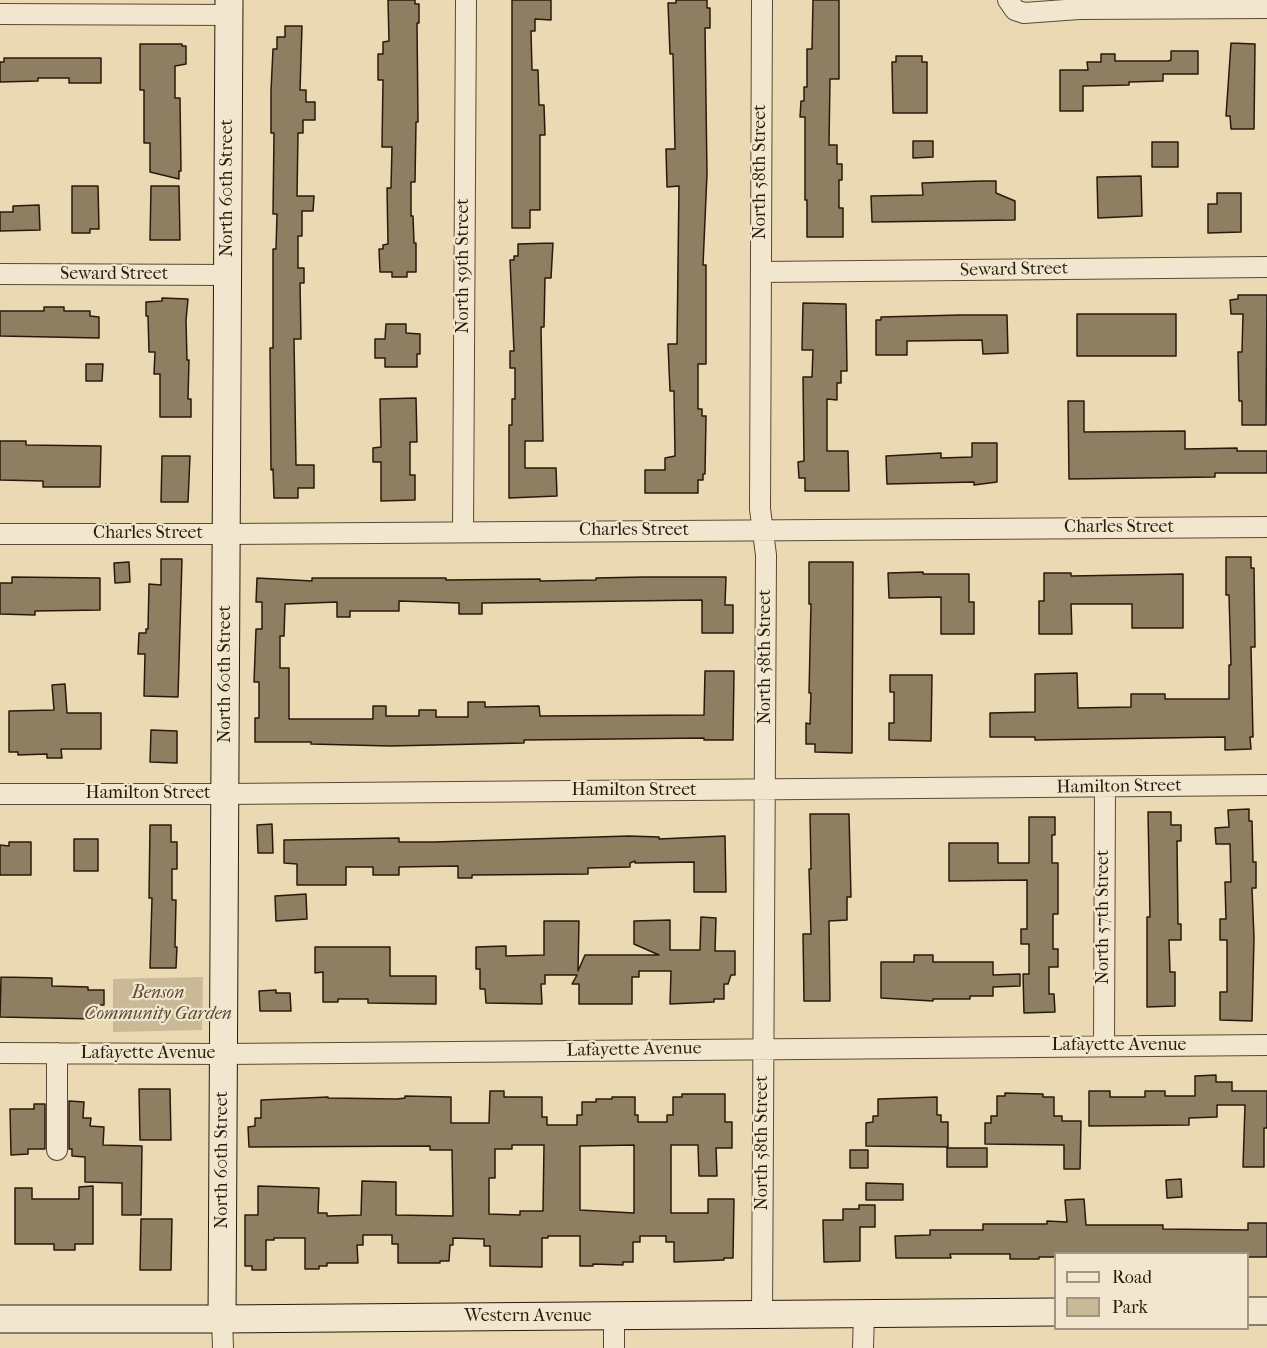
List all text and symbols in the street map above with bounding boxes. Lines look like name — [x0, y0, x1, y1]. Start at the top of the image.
street label: North 58th Street — [750, 104, 772, 240]
street label: North 60th Street — [217, 119, 239, 257]
street label: North 59th Street — [453, 198, 475, 334]
street label: Seward Street — [960, 258, 1068, 282]
street label: Seward Street — [60, 264, 168, 286]
street label: Charles Street — [1064, 517, 1174, 539]
street label: Charles Street — [579, 520, 689, 542]
street label: Charles Street — [93, 523, 203, 545]
street label: North 58th Street — [755, 589, 777, 725]
street label: North 60th Street — [215, 605, 237, 743]
street label: Hamilton Street — [1056, 775, 1182, 799]
street label: Hamilton Street — [572, 780, 696, 802]
street label: Hamilton Street — [86, 783, 210, 805]
street label: North 57th Street — [1093, 850, 1115, 984]
park label: Benson Community Garden — [84, 983, 232, 1026]
street label: Lafayette Avenue — [1052, 1035, 1186, 1057]
street label: Lafayette Avenue — [566, 1038, 702, 1062]
street label: Lafayette Avenue — [80, 1043, 216, 1065]
street label: North 58th Street — [752, 1075, 774, 1211]
street label: North 60th Street — [212, 1091, 234, 1229]
legend — [1054, 1252, 1249, 1330]
text: Road — [1112, 1267, 1152, 1288]
text: Park — [1112, 1297, 1148, 1318]
street label: Western Avenue — [464, 1306, 592, 1328]

